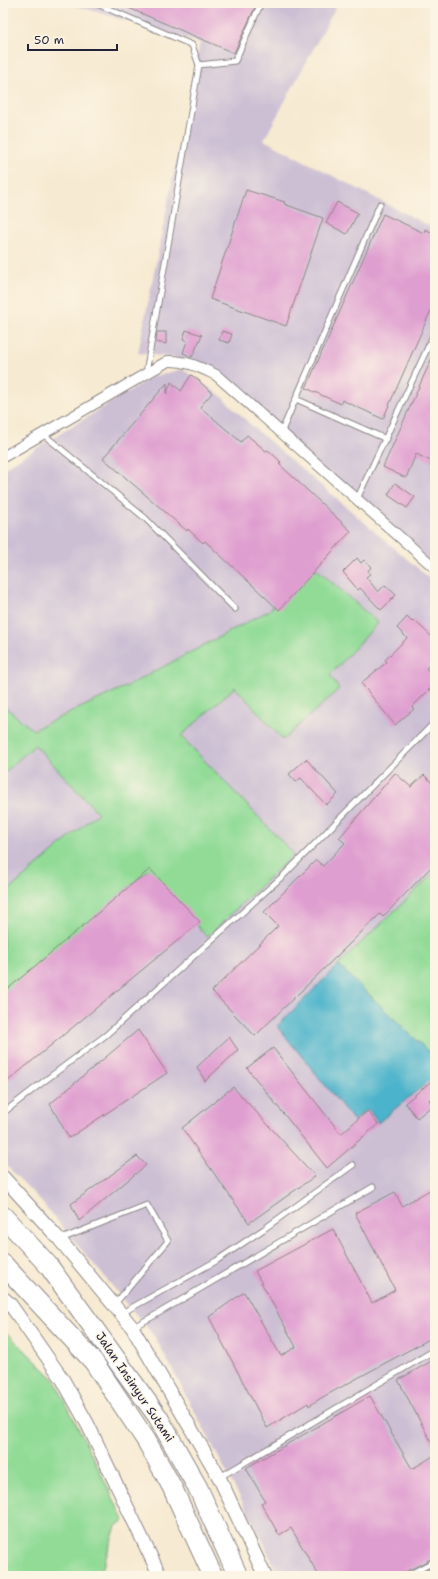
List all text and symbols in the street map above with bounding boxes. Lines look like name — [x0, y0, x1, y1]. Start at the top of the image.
scale bar — [28, 26, 117, 52]
text: 50 m — [34, 32, 64, 48]
street label: Jalan Insinyur Sutami — [92, 1329, 178, 1445]

